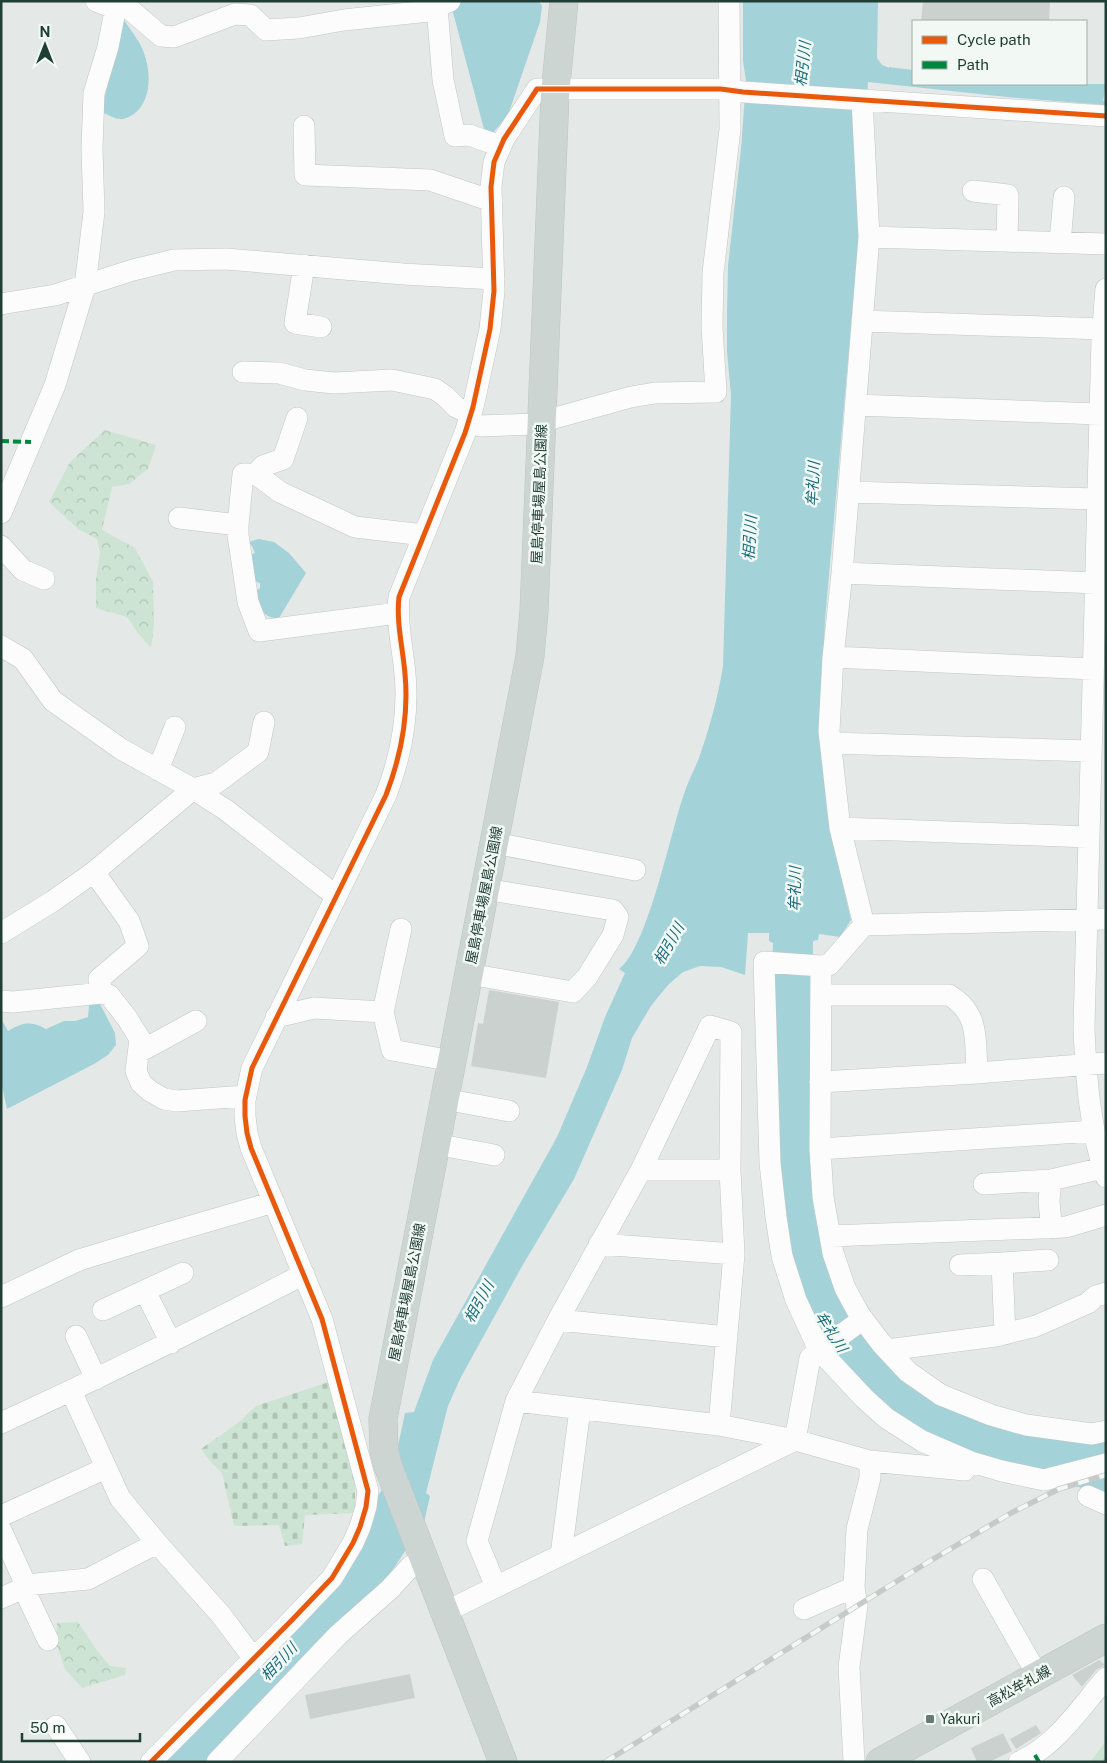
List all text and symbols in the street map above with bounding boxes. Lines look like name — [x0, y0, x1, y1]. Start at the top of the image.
north arrow — [20, 20, 70, 70]
legend — [912, 20, 1087, 85]
text: N — [40, 24, 50, 40]
text: Cycle path — [957, 31, 1031, 48]
water label: 相引川 — [792, 39, 814, 87]
text: Path — [957, 56, 989, 73]
street label: 屋島停車場屋島公園線 — [529, 424, 549, 564]
water label: 牟礼川 — [803, 459, 822, 507]
water label: 相引川 — [740, 513, 759, 561]
street label: 屋島停車場屋島公園線 — [463, 825, 505, 965]
water label: 牟礼川 — [786, 864, 803, 912]
water label: 相引川 — [650, 918, 688, 967]
street label: 屋島停車場屋島公園線 — [386, 1222, 428, 1362]
water label: 相引川 — [460, 1276, 498, 1326]
water label: 牟礼川 — [812, 1308, 852, 1357]
water label: 相引川 — [257, 1638, 302, 1684]
street label: 高松牟礼線 — [985, 1662, 1053, 1710]
scale bar — [22, 1710, 140, 1742]
place label: Yakuri — [940, 1711, 980, 1727]
marker: Yakuri — [924, 1713, 936, 1725]
text: 50 m — [30, 1719, 65, 1736]

